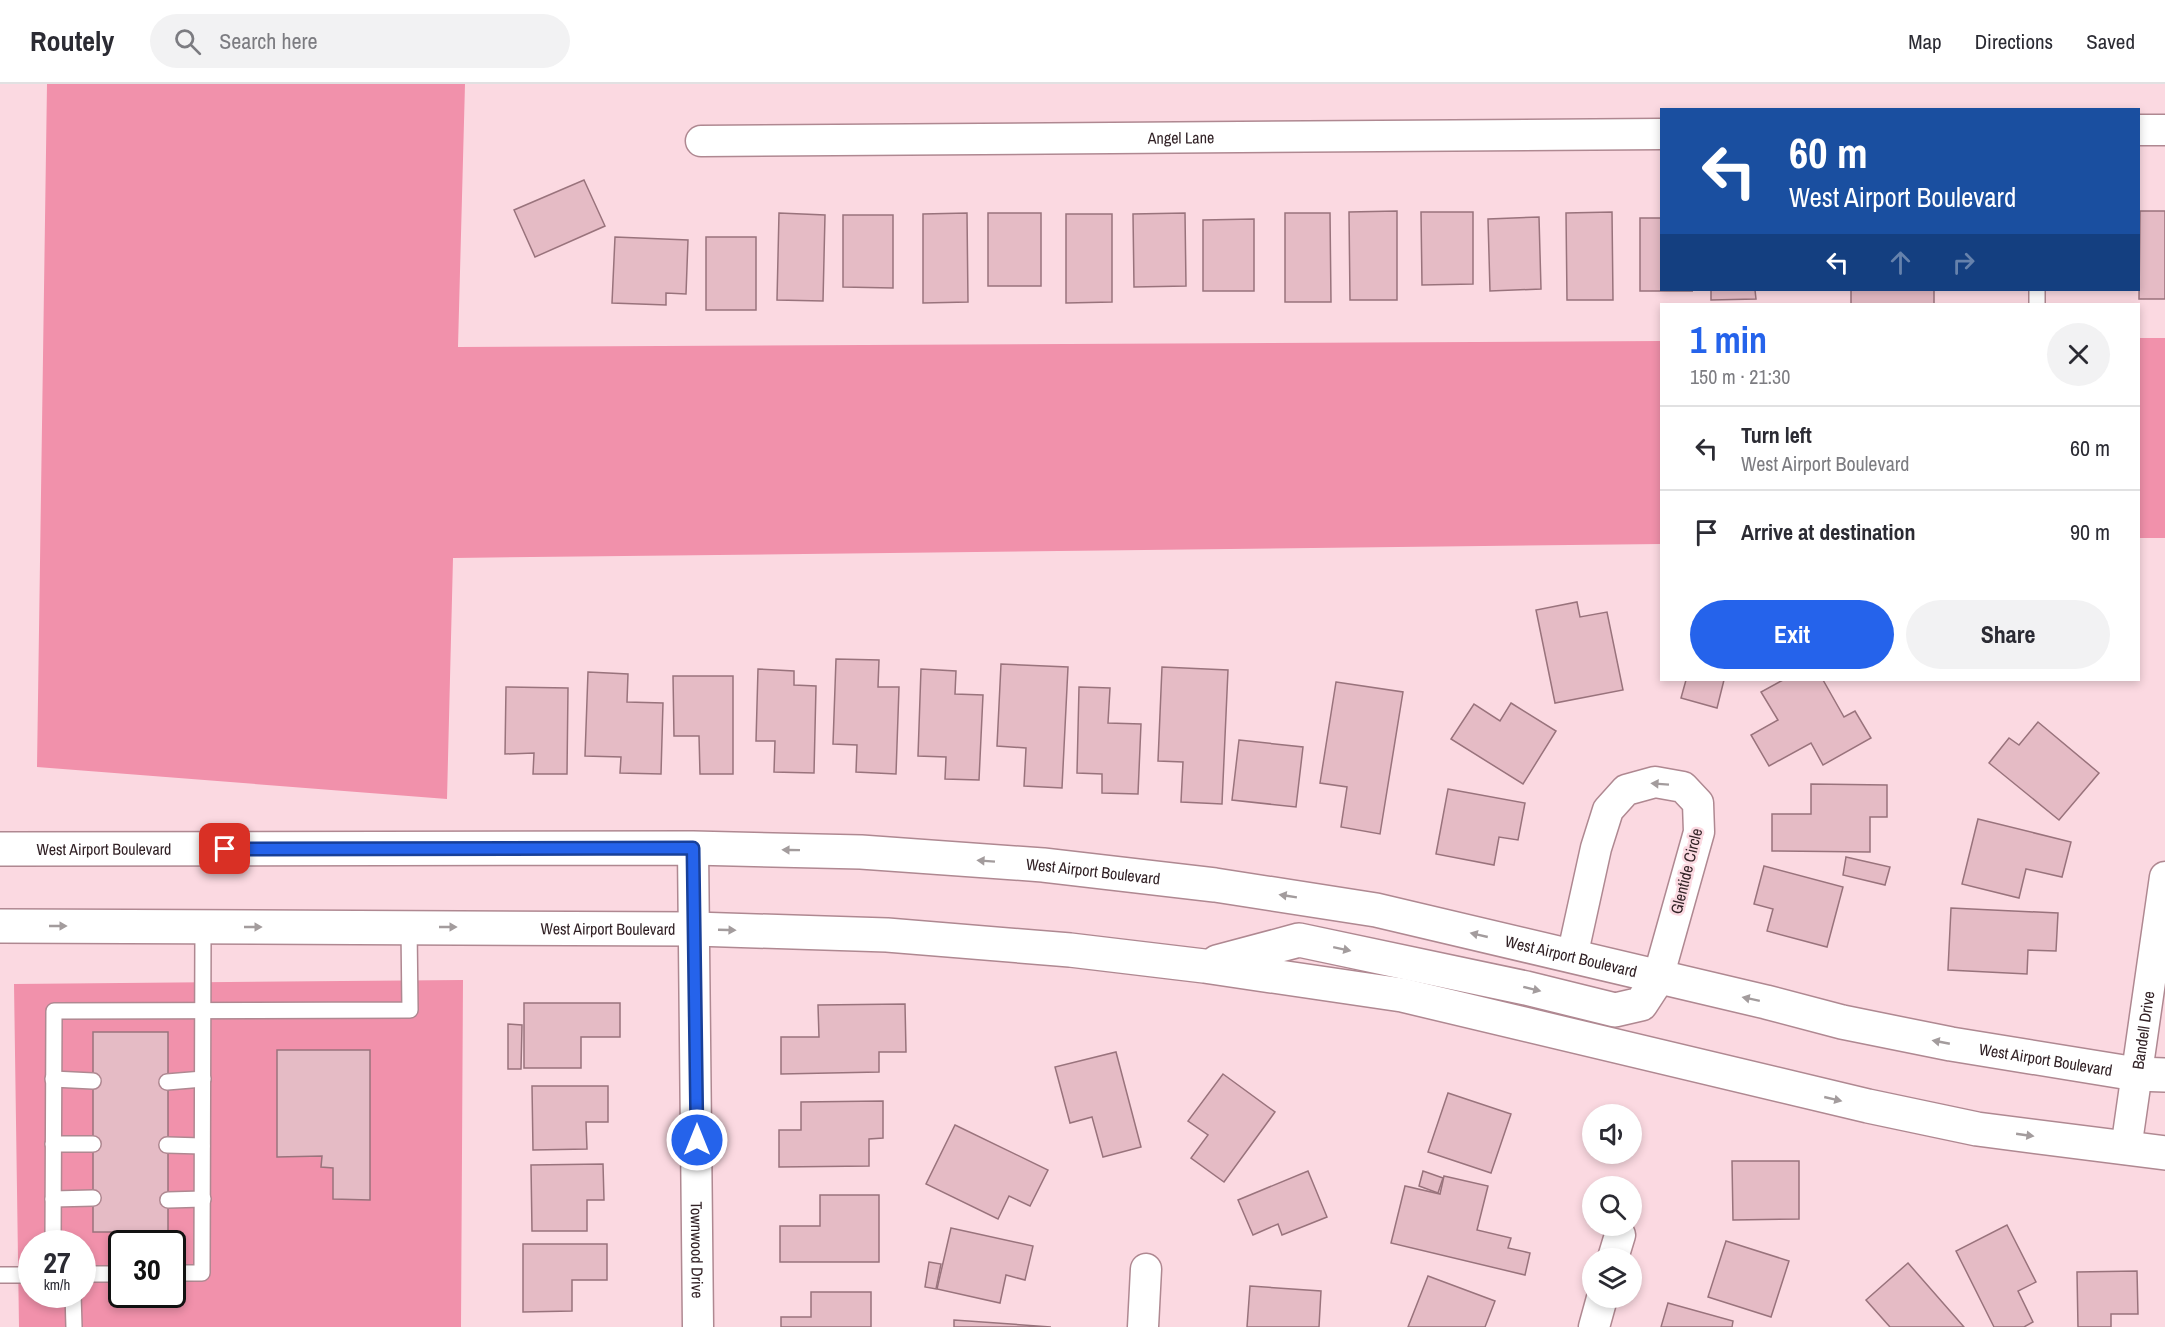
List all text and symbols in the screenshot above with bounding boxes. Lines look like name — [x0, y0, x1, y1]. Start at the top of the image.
search box — [150, 14, 570, 68]
text: Routely — [30, 22, 114, 60]
icon: search — [171, 25, 204, 58]
text: Search here — [219, 26, 317, 56]
text: Map — [1908, 27, 1942, 56]
text: Directions — [1975, 27, 2053, 56]
text: Saved — [2086, 27, 2135, 56]
text: 60 m — [1789, 125, 1868, 181]
street label: Angel Lane — [1147, 126, 1214, 149]
icon: left — [1690, 132, 1768, 210]
text: West Airport Boulevard — [1789, 179, 2016, 215]
icon: left — [1821, 246, 1854, 279]
icon: ahead — [1884, 246, 1917, 279]
icon: right — [1947, 246, 1980, 279]
text: 1 min — [1690, 316, 1767, 364]
button: close — [2047, 323, 2110, 386]
text: 150 m · 21:30 — [1690, 363, 1790, 390]
text: Turn left — [1741, 420, 1812, 450]
icon: left — [1690, 432, 1723, 465]
text: 60 m — [2070, 433, 2110, 463]
text: West Airport Boulevard — [1741, 450, 1909, 477]
icon: arrive — [1690, 516, 1723, 549]
text: Arrive at destination — [1741, 517, 1915, 547]
text: 90 m — [2070, 517, 2110, 547]
button: Exit — [1690, 600, 1894, 669]
button: Share — [1906, 600, 2110, 669]
one-way arrow — [1650, 779, 1669, 789]
pin — [199, 823, 250, 874]
street label: Glentide Circle — [1665, 826, 1707, 916]
icon: arrive — [208, 832, 241, 865]
street label: West Airport Boulevard — [37, 838, 171, 860]
one-way arrow — [782, 845, 801, 855]
street label: West Airport Boulevard — [1025, 853, 1161, 890]
one-way arrow — [976, 856, 995, 866]
one-way arrow — [1279, 892, 1298, 901]
street label: West Airport Boulevard — [541, 917, 675, 940]
one-way arrow — [49, 921, 68, 931]
one-way arrow — [244, 922, 263, 932]
one-way arrow — [439, 922, 458, 932]
one-way arrow — [718, 925, 737, 934]
one-way arrow — [1470, 930, 1489, 940]
street label: West Airport Boulevard — [1503, 930, 1639, 982]
one-way arrow — [1332, 945, 1351, 954]
one-way arrow — [1523, 985, 1542, 995]
street label: Bandell Drive — [2127, 990, 2160, 1071]
one-way arrow — [1741, 994, 1760, 1003]
one-way arrow — [1931, 1037, 1950, 1046]
street label: West Airport Boulevard — [1977, 1038, 2114, 1081]
one-way arrow — [1824, 1094, 1843, 1104]
map controls — [1582, 1104, 1642, 1308]
button: sound — [1582, 1104, 1642, 1164]
position arrow — [665, 1108, 729, 1172]
one-way arrow — [2015, 1131, 2034, 1140]
button: search — [1582, 1176, 1642, 1236]
street label: Townwood Drive — [686, 1201, 709, 1299]
speed limit sign: 30 — [108, 1230, 186, 1308]
text: 27 — [43, 1242, 71, 1282]
button: layers — [1582, 1248, 1642, 1308]
text: km/h — [44, 1274, 70, 1295]

